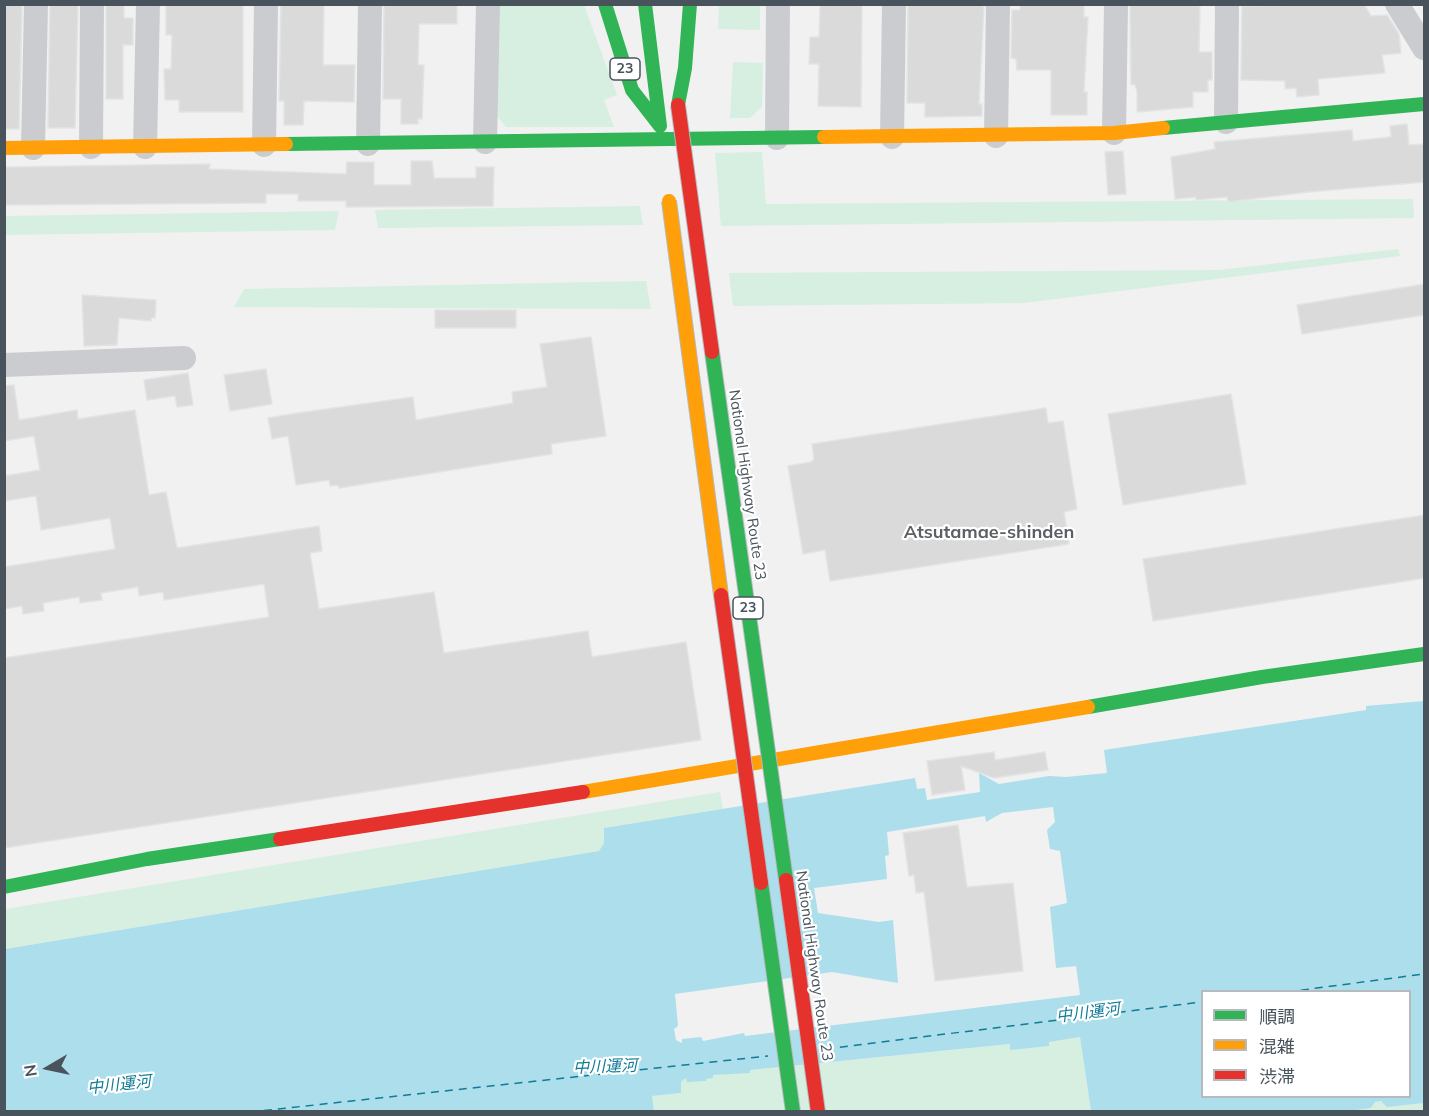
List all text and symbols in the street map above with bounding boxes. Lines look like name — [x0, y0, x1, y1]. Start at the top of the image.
road number: 23 — [610, 58, 640, 80]
street label: National Highway Route 23 — [725, 389, 769, 581]
district label: Atsutamae-shinden — [904, 522, 1074, 544]
road number: 23 — [733, 597, 763, 619]
street label: National Highway Route 23 — [792, 870, 836, 1062]
legend — [1201, 990, 1411, 1098]
water label: 中川運河 — [1055, 1000, 1121, 1026]
text: 順調 — [1259, 1005, 1295, 1028]
text: 混雑 — [1259, 1035, 1295, 1058]
north arrow — [18, 1038, 78, 1098]
water label: 中川運河 — [573, 1056, 637, 1078]
text: N — [19, 1063, 41, 1078]
text: 渋滞 — [1259, 1065, 1295, 1088]
water label: 中川運河 — [86, 1072, 152, 1098]

